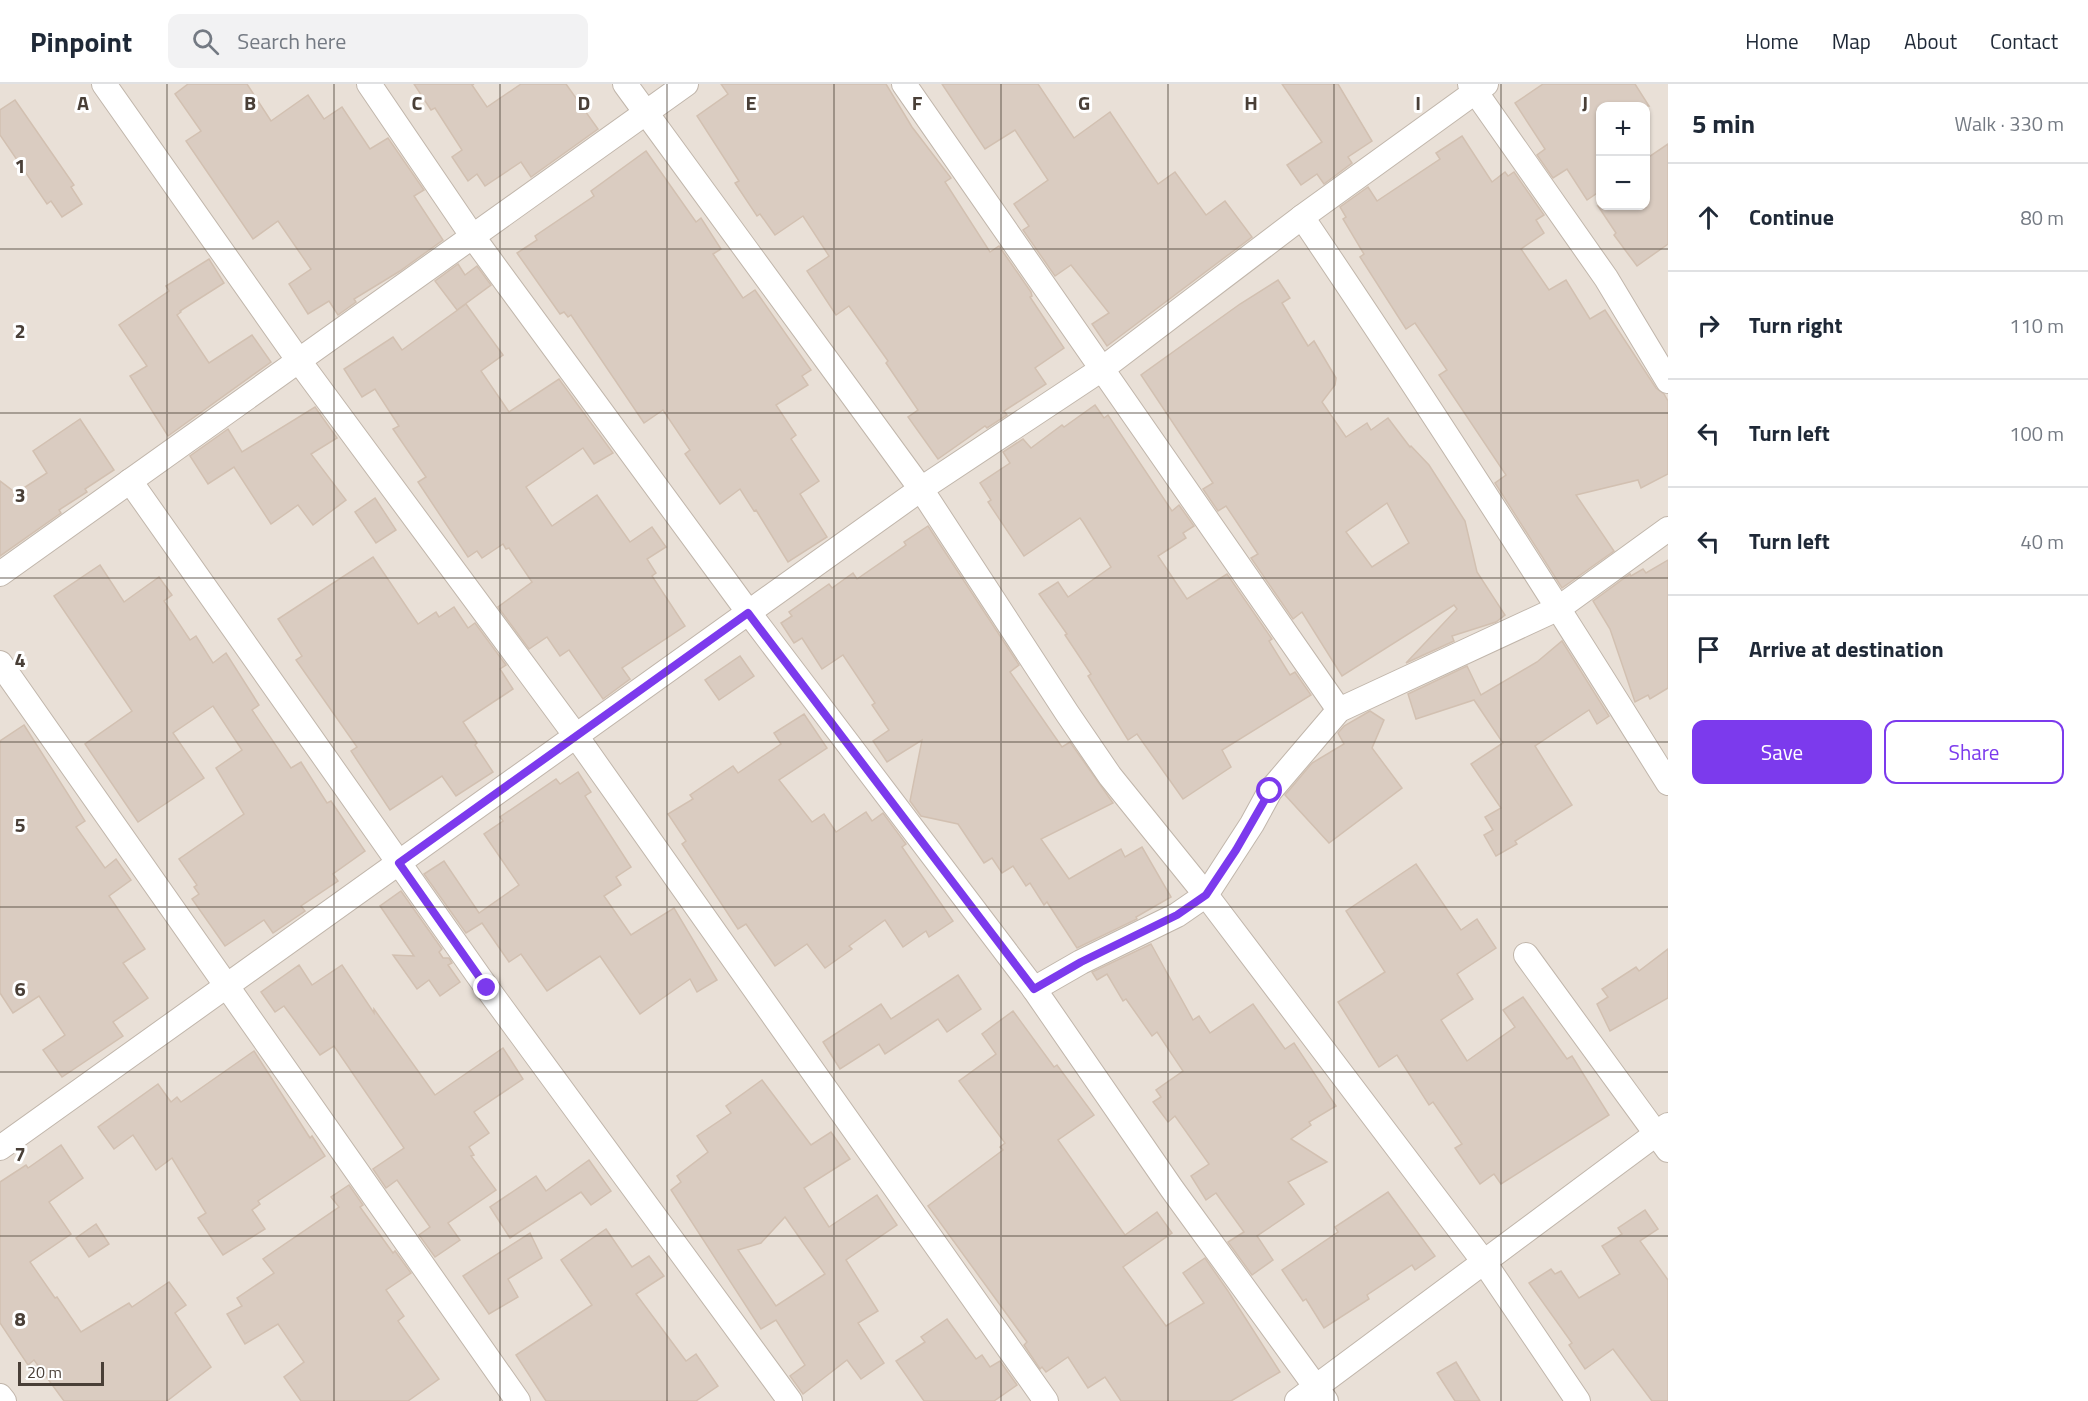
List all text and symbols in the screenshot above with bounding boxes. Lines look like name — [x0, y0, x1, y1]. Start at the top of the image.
search box — [168, 14, 588, 68]
text: Pinpoint — [30, 20, 132, 63]
text: Search here — [237, 24, 346, 58]
icon: search — [189, 25, 222, 58]
text: Home — [1745, 25, 1799, 57]
text: Map — [1832, 25, 1871, 57]
text: About — [1904, 25, 1957, 57]
text: Contact — [1990, 25, 2058, 57]
text: A — [77, 87, 89, 118]
text: B — [244, 87, 256, 118]
text: C — [412, 87, 423, 118]
text: D — [578, 87, 590, 118]
text: E — [745, 87, 757, 118]
text: F — [912, 87, 923, 118]
text: G — [1078, 87, 1090, 118]
text: H — [1244, 87, 1258, 118]
text: I — [1415, 87, 1421, 118]
text: J — [1582, 87, 1588, 118]
map controls — [1596, 102, 1650, 210]
button: + — [1596, 102, 1650, 156]
text: 5 min — [1692, 104, 1755, 143]
text: Walk · 330 m — [1955, 108, 2064, 139]
text: 1 — [14, 150, 26, 181]
button: − — [1596, 156, 1650, 210]
text: Continue — [1749, 200, 1834, 234]
icon: ahead — [1692, 201, 1725, 234]
text: 80 m — [2020, 202, 2064, 233]
text: Turn right — [1749, 308, 1843, 342]
icon: right — [1692, 309, 1725, 342]
text: 110 m — [2009, 310, 2064, 341]
text: 2 — [14, 315, 26, 346]
text: Turn left — [1749, 416, 1830, 450]
icon: left — [1692, 417, 1725, 450]
text: 100 m — [2009, 418, 2064, 449]
text: 3 — [14, 479, 26, 510]
text: Turn left — [1749, 524, 1830, 558]
icon: left — [1692, 525, 1725, 558]
text: 40 m — [2020, 526, 2064, 557]
text: Arrive at destination — [1749, 632, 1944, 666]
icon: arrive — [1692, 633, 1725, 666]
text: 4 — [14, 644, 26, 675]
button: Save — [1692, 720, 1872, 784]
button: Share — [1884, 720, 2064, 784]
route start — [1256, 777, 1282, 803]
text: 5 — [14, 809, 26, 840]
text: 6 — [14, 973, 26, 1004]
route end — [473, 974, 499, 1000]
text: 7 — [14, 1138, 26, 1169]
text: 8 — [14, 1303, 26, 1334]
scale bar — [18, 1359, 104, 1386]
text: 20 m — [27, 1360, 62, 1384]

